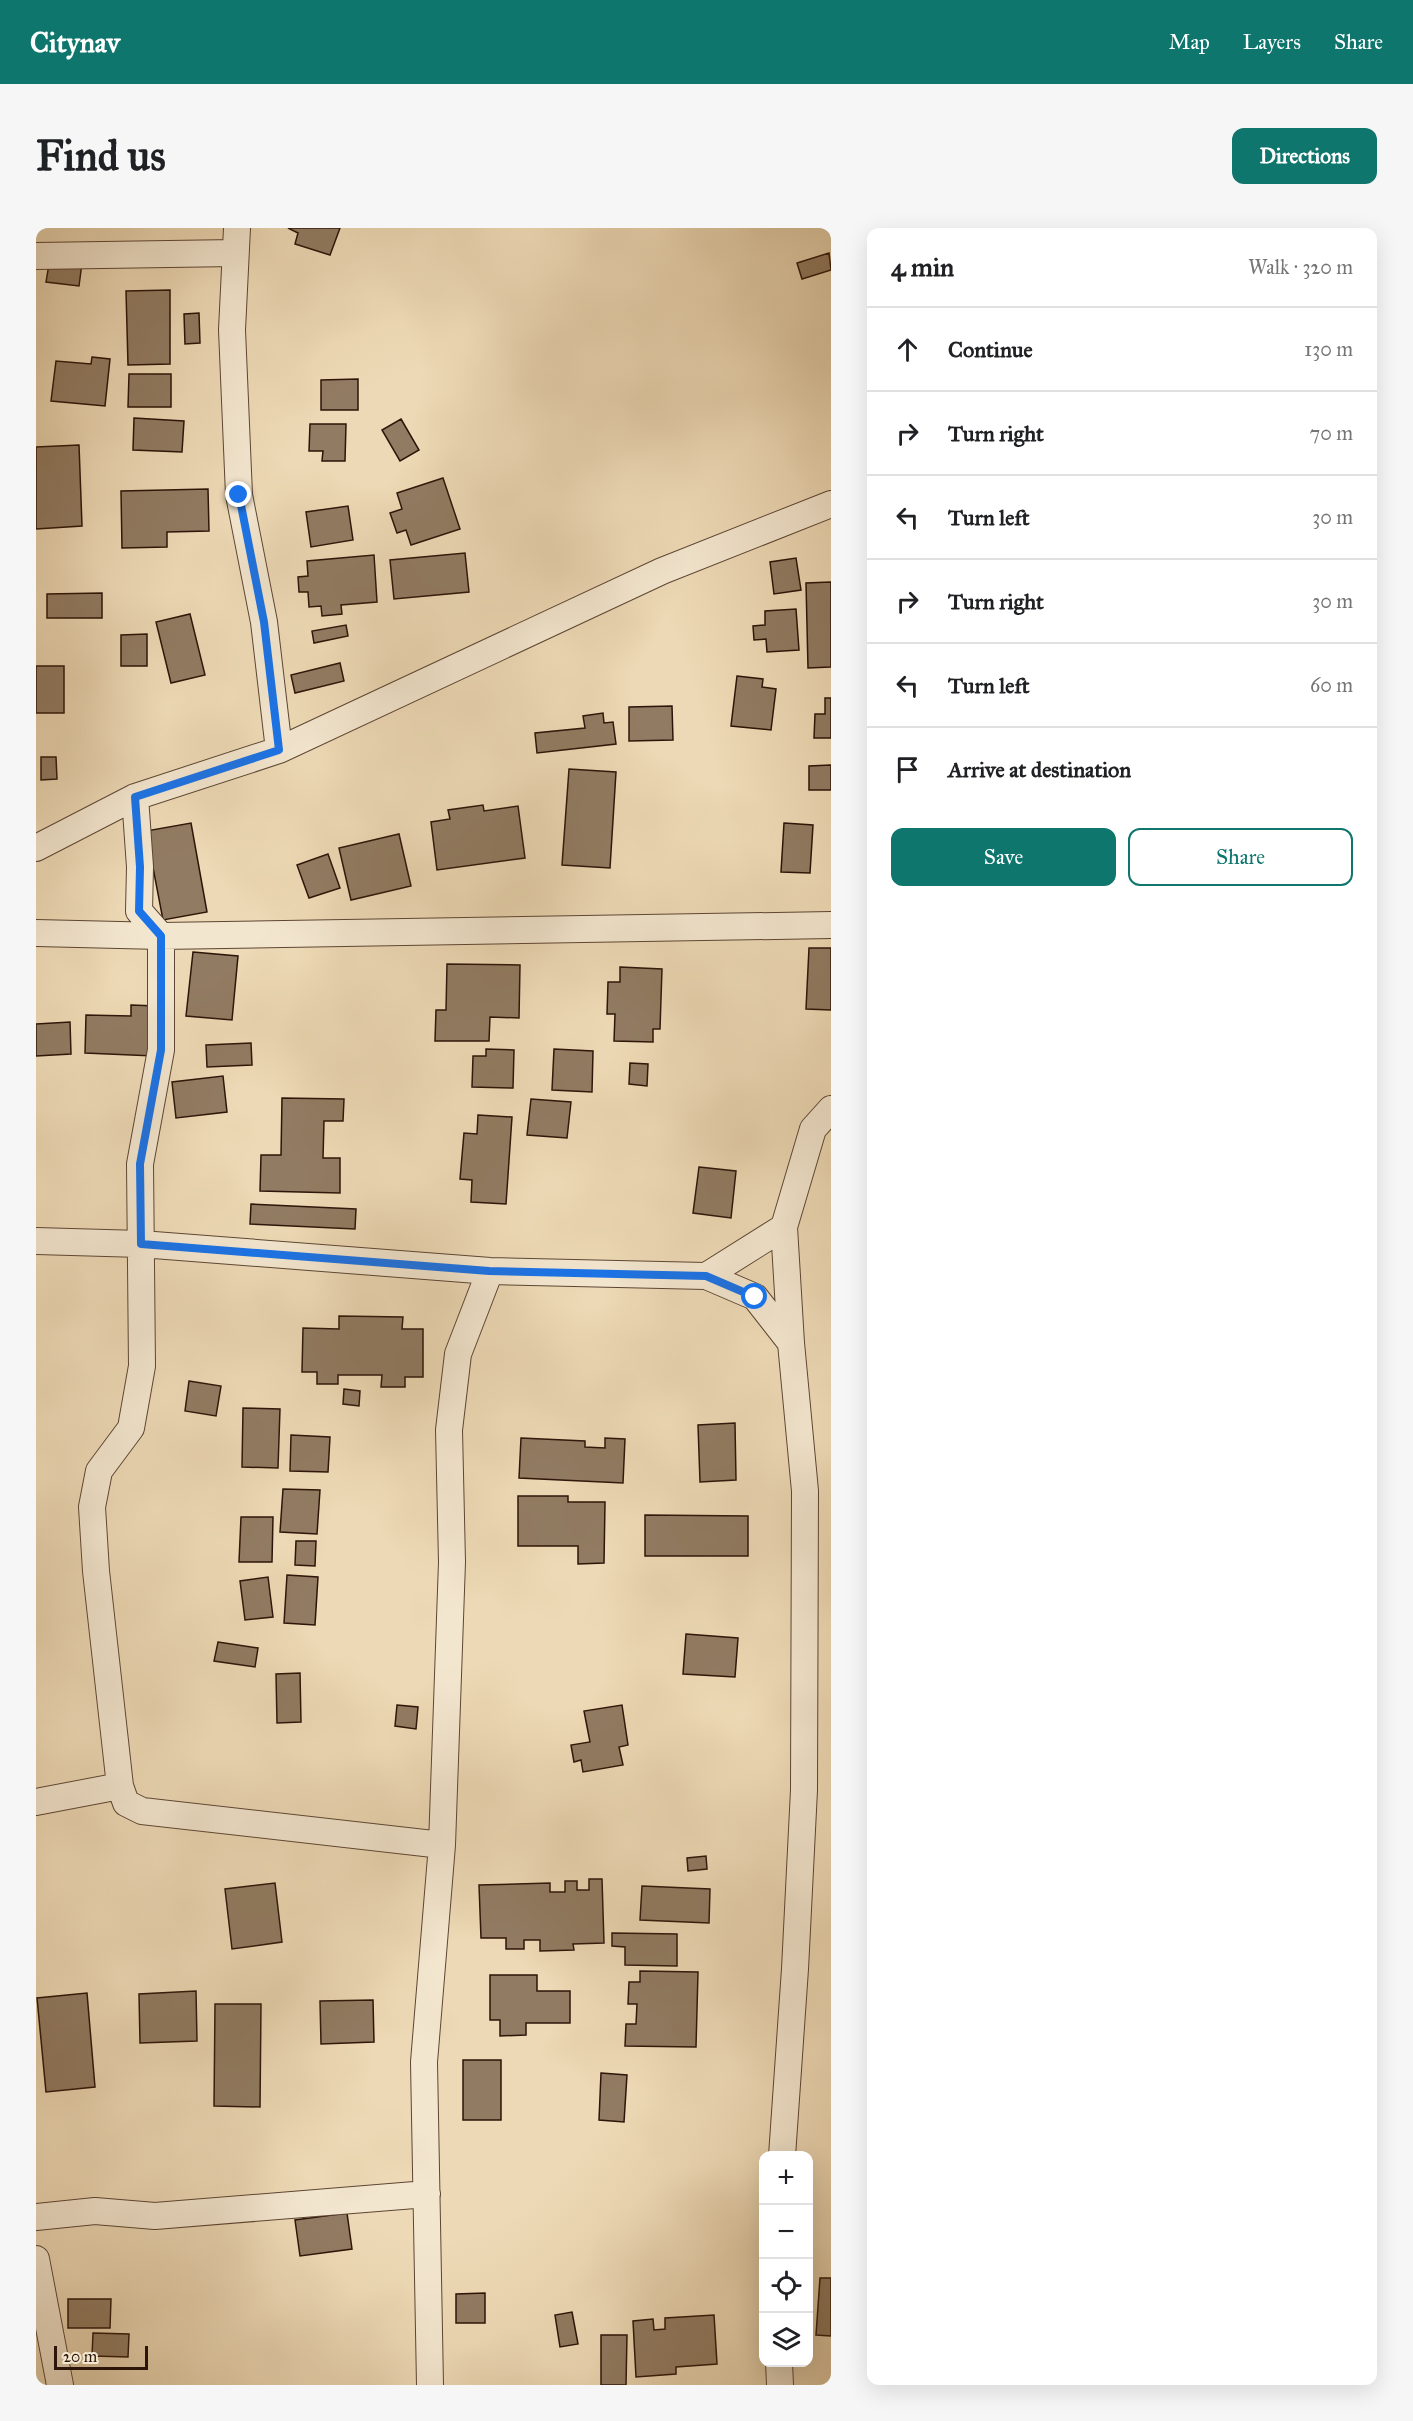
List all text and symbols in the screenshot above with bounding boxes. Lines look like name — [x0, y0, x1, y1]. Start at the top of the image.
text: Citynav — [30, 25, 120, 60]
text: Map — [1169, 29, 1210, 55]
text: Layers — [1243, 29, 1301, 55]
text: Share — [1334, 29, 1383, 55]
button: Directions — [1232, 128, 1377, 184]
text: Find us — [36, 130, 166, 182]
text: 4 min — [891, 251, 954, 283]
text: Walk · 320 m — [1248, 255, 1353, 279]
icon: ahead — [891, 333, 924, 366]
text: Continue — [948, 336, 1033, 363]
text: 130 m — [1304, 337, 1353, 361]
icon: right — [891, 417, 924, 450]
text: Turn right — [948, 420, 1044, 447]
text: 70 m — [1310, 421, 1353, 445]
route end — [225, 481, 251, 507]
icon: left — [891, 501, 924, 534]
text: Turn left — [948, 504, 1030, 531]
text: 30 m — [1312, 505, 1353, 529]
icon: right — [891, 585, 924, 618]
text: Turn right — [948, 588, 1044, 615]
text: 30 m — [1312, 589, 1353, 613]
icon: left — [891, 669, 924, 702]
text: Turn left — [948, 672, 1030, 699]
text: 60 m — [1310, 673, 1353, 697]
icon: arrive — [891, 753, 924, 786]
text: Arrive at destination — [948, 756, 1131, 783]
button: Save — [891, 828, 1116, 886]
button: Share — [1128, 828, 1353, 886]
route start — [741, 1283, 767, 1309]
map controls — [759, 2151, 813, 2367]
button: + — [759, 2151, 813, 2205]
button: − — [759, 2205, 813, 2259]
button: locate — [759, 2259, 813, 2313]
button: layers — [759, 2313, 813, 2367]
scale bar — [54, 2343, 148, 2370]
text: 20 m — [63, 2347, 97, 2366]

